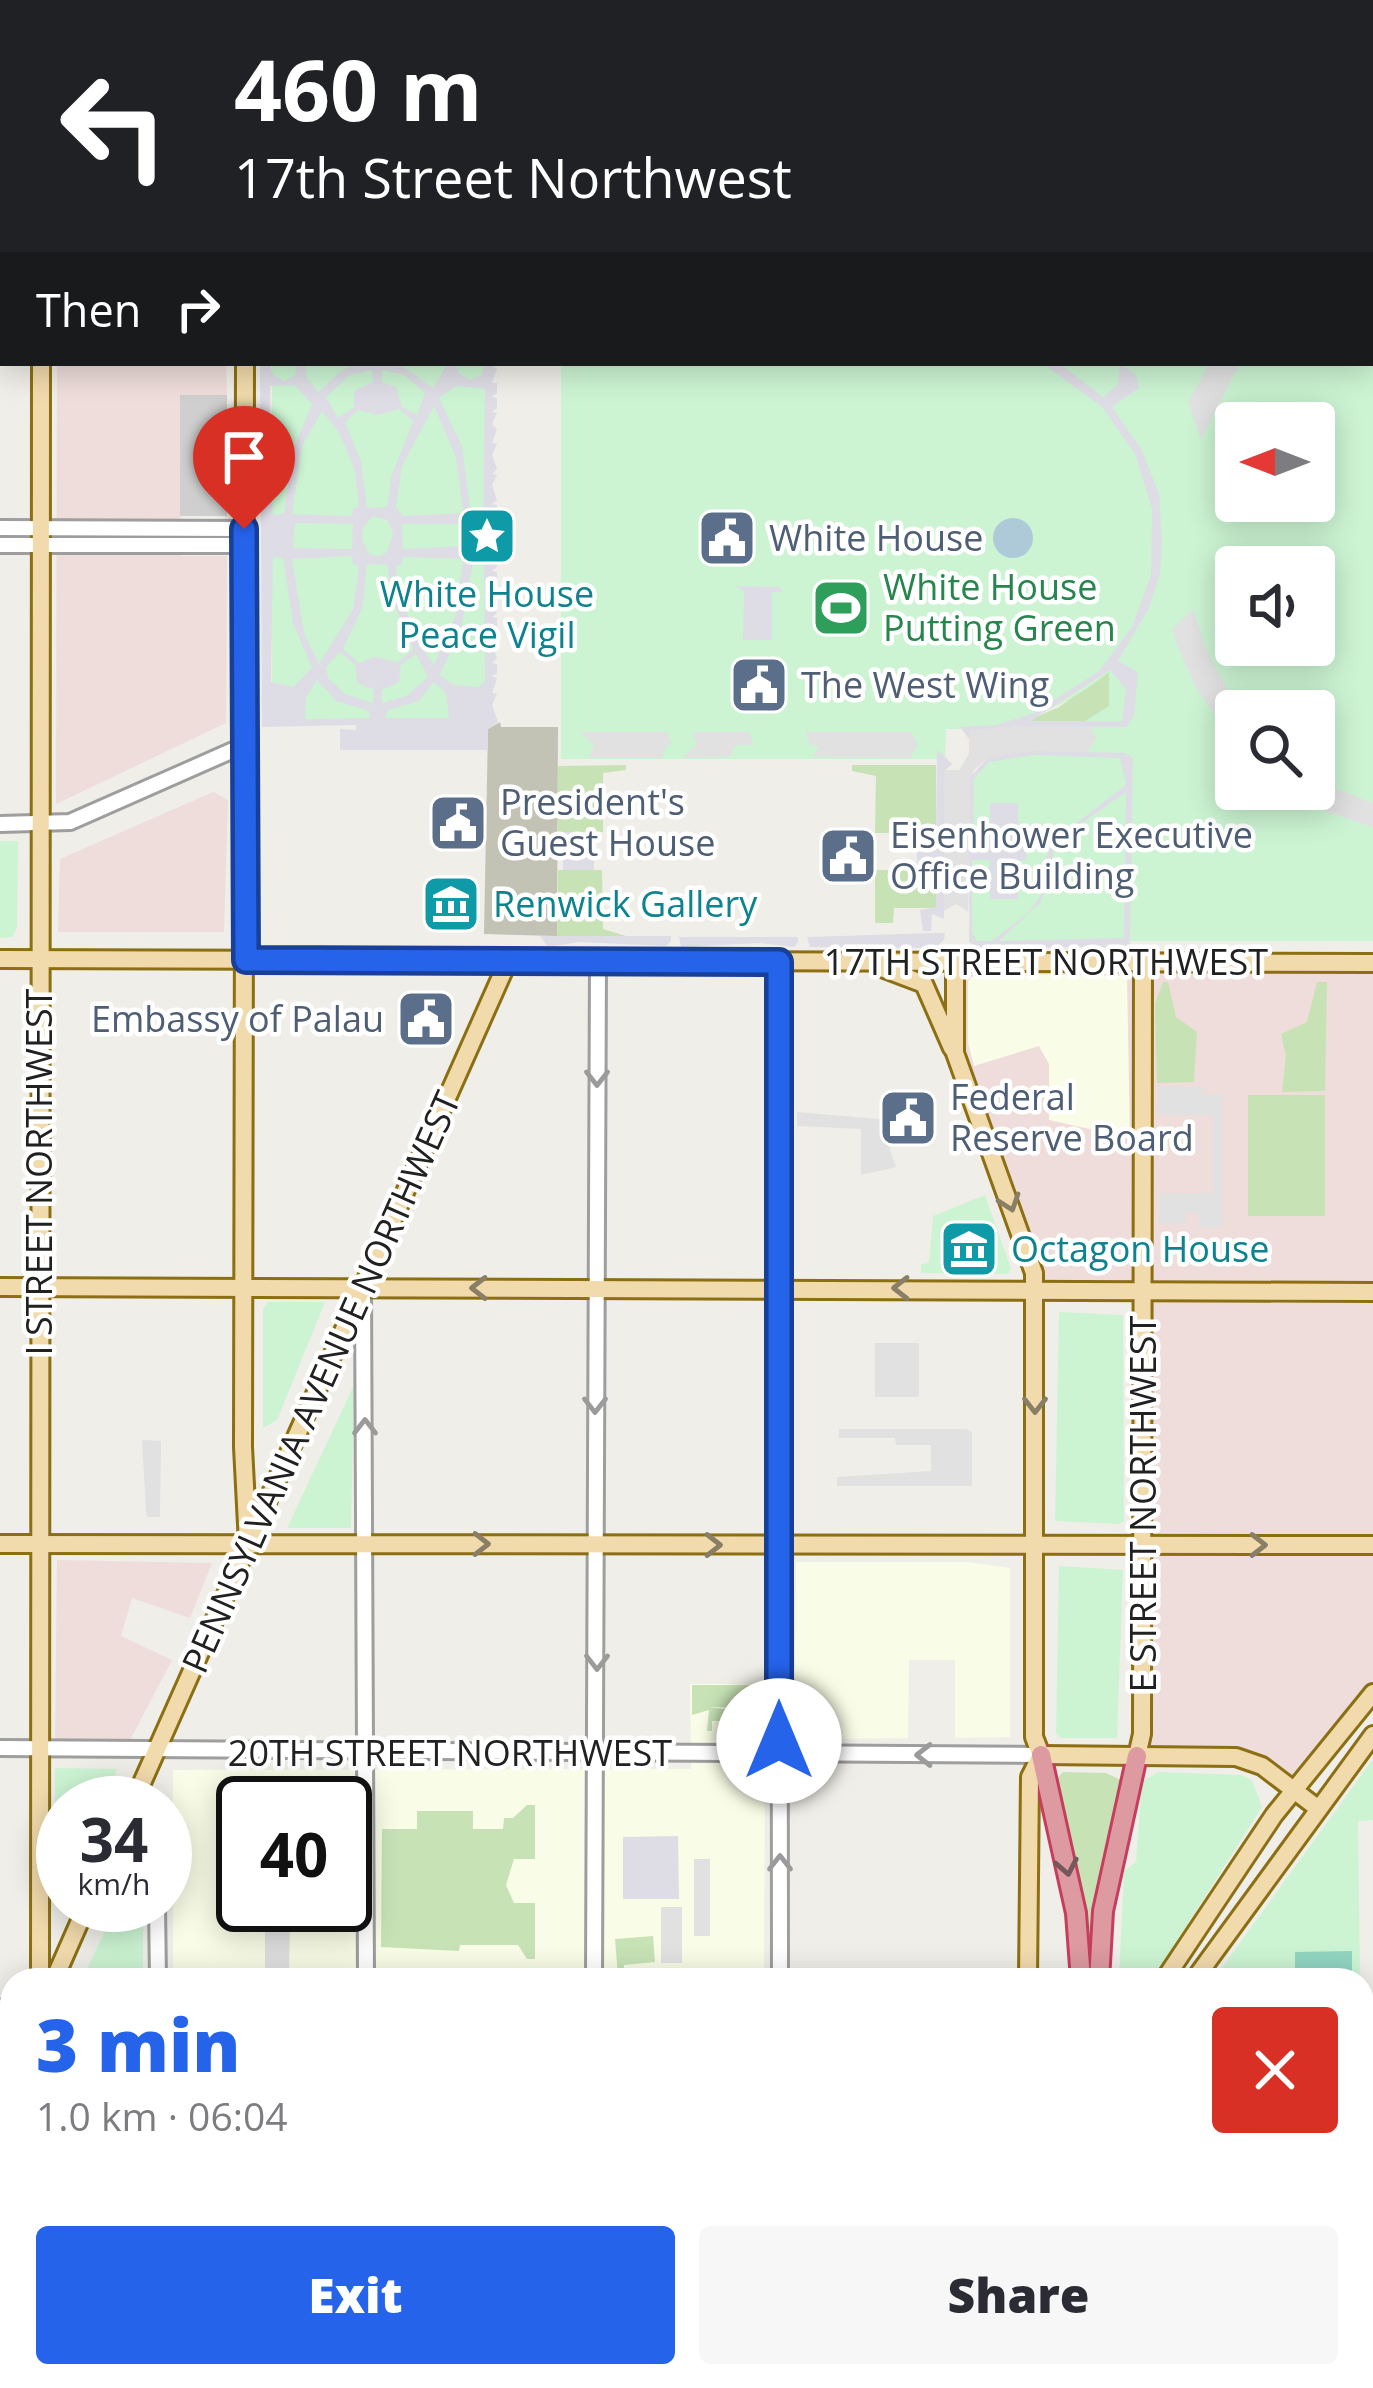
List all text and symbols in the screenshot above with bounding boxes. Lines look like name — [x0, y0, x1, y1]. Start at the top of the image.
text: 460 m — [234, 31, 482, 146]
icon: left — [36, 48, 192, 204]
text: 17th Street Northwest — [234, 140, 792, 214]
icon: right — [165, 276, 231, 342]
text: Then — [36, 279, 141, 340]
north arrow — [1215, 402, 1335, 522]
map controls — [1215, 402, 1335, 810]
pin — [193, 406, 295, 529]
icon: arrive — [211, 424, 277, 490]
place icon: White House Peace Vigil — [456, 505, 518, 567]
public building icon: White House — [696, 507, 758, 569]
place label: White House — [769, 513, 983, 562]
button: sound — [1215, 546, 1335, 666]
place label: White House Putting Green — [883, 562, 1116, 652]
place label: White House Peace Vigil — [380, 569, 594, 659]
sports icon: White House Putting Green — [810, 577, 872, 639]
public building icon: The West Wing — [728, 654, 790, 716]
place label: The West Wing — [801, 660, 1049, 709]
button: search — [1215, 690, 1335, 810]
place label: President's Guest House — [500, 777, 715, 867]
public building icon: President's Guest House — [427, 792, 489, 854]
place label: Eisenhower Executive Office Building — [890, 810, 1253, 900]
public building icon: Eisenhower Executive Office Building — [817, 825, 879, 887]
museum icon: Renwick Gallery — [420, 873, 482, 935]
place label: Renwick Gallery — [493, 879, 758, 928]
street label: 17TH STREET NORTHWEST — [824, 937, 1268, 986]
street label: I STREET NORTHWEST — [14, 988, 63, 1355]
public building icon: Embassy of Palau — [395, 988, 457, 1050]
place label: Embassy of Palau — [91, 994, 384, 1043]
one-way arrow — [584, 1070, 610, 1088]
place label: Federal Reserve Board — [950, 1072, 1194, 1162]
street label: PENNSYLVANIA AVENUE NORTHWEST — [170, 1083, 471, 1680]
public building icon: Federal Reserve Board — [877, 1087, 939, 1149]
one-way arrow — [995, 1191, 1020, 1212]
museum icon: Octagon House — [938, 1218, 1000, 1280]
place label: Octagon House — [1011, 1224, 1269, 1273]
one-way arrow — [469, 1275, 487, 1301]
one-way arrow — [891, 1275, 909, 1301]
street label: E STREET NORTHWEST — [1118, 1315, 1167, 1692]
one-way arrow — [582, 1397, 608, 1415]
one-way arrow — [1022, 1397, 1048, 1415]
one-way arrow — [353, 1417, 379, 1436]
one-way arrow — [473, 1531, 491, 1557]
one-way arrow — [705, 1532, 723, 1558]
one-way arrow — [1250, 1532, 1268, 1558]
one-way arrow — [584, 1654, 610, 1672]
position arrow — [716, 1678, 842, 1804]
street label: 20TH STREET NORTHWEST — [228, 1728, 672, 1777]
one-way arrow — [914, 1742, 932, 1768]
speed limit sign: 40 — [216, 1776, 372, 1932]
text: 34 — [80, 1798, 148, 1880]
one-way arrow — [767, 1853, 793, 1872]
one-way arrow — [1053, 1856, 1079, 1876]
text: km/h — [78, 1863, 150, 1904]
text: 3 min — [36, 1995, 241, 2093]
button: close — [1212, 2007, 1338, 2133]
text: 1.0 km · 06:04 — [36, 2089, 288, 2142]
button: Exit — [36, 2226, 675, 2364]
button: Share — [699, 2226, 1338, 2364]

